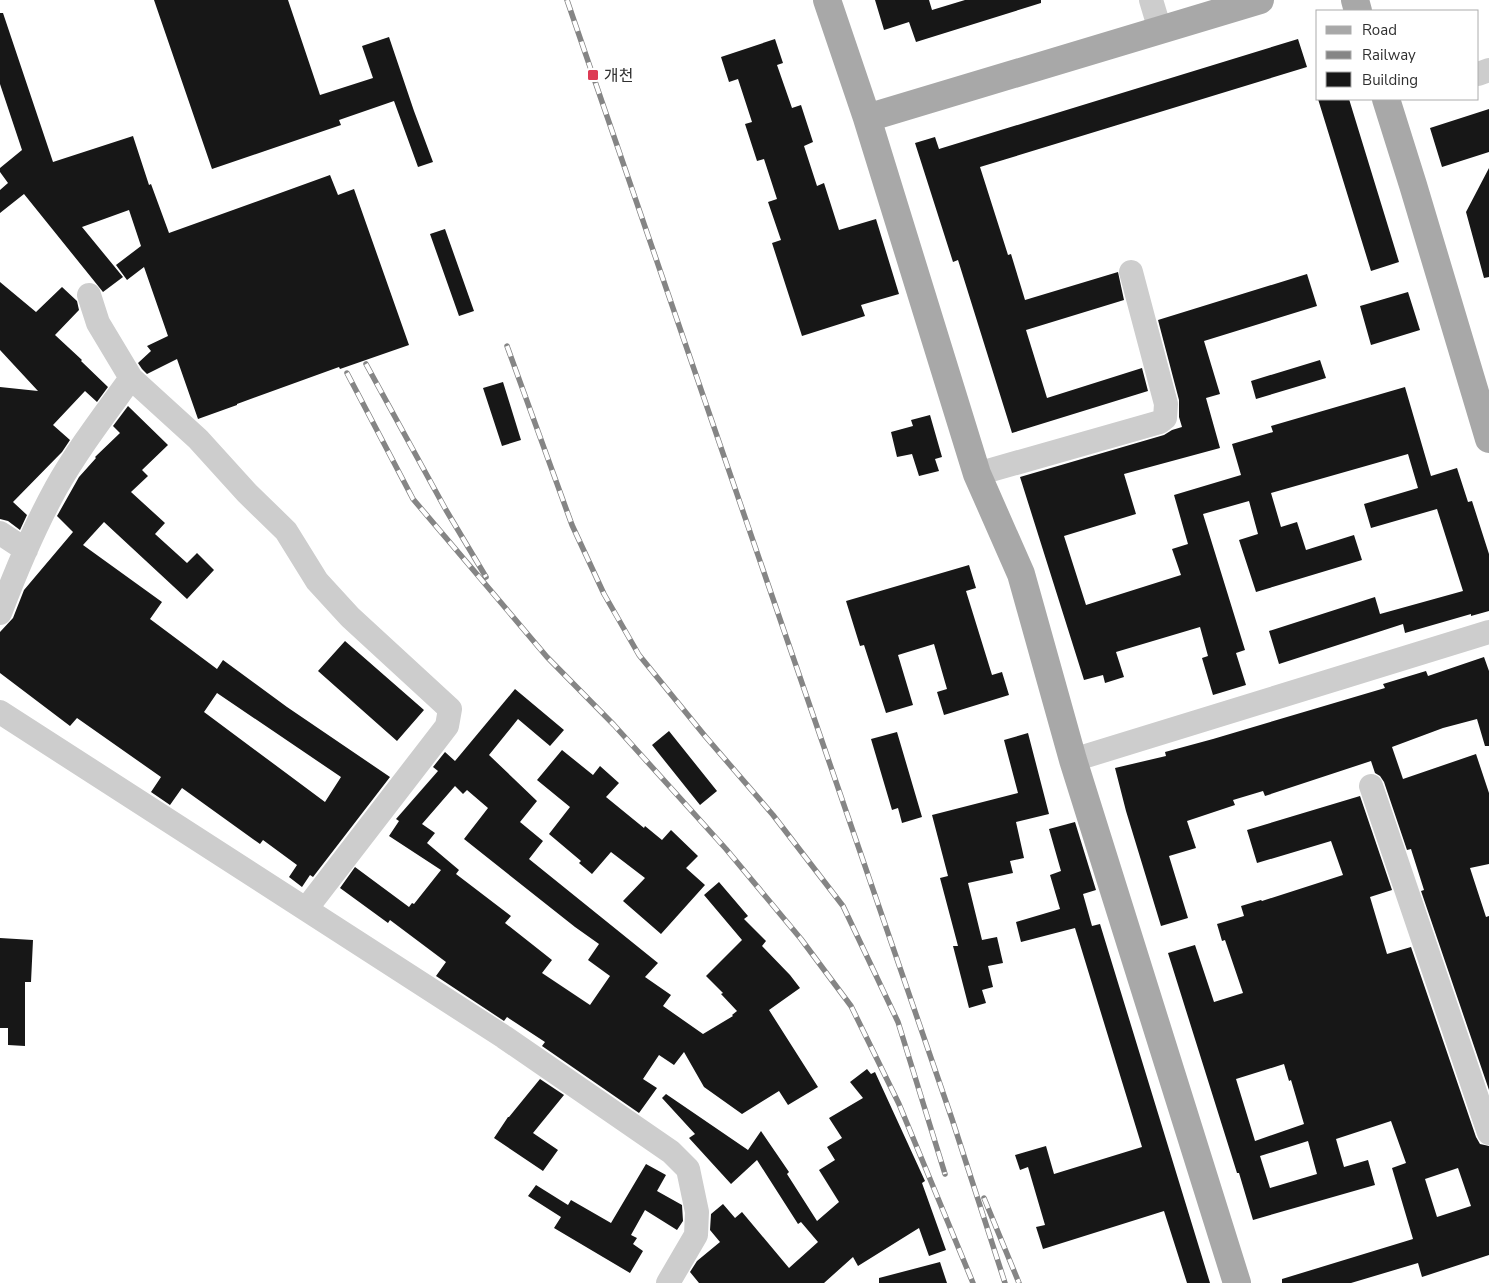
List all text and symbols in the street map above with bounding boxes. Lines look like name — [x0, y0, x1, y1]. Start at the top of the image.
legend — [1316, 10, 1479, 100]
text: Road — [1362, 20, 1397, 40]
text: Railway — [1362, 45, 1416, 65]
place label: 개천 — [604, 65, 633, 87]
marker: 개천 — [586, 68, 600, 82]
text: Building — [1362, 70, 1418, 90]

